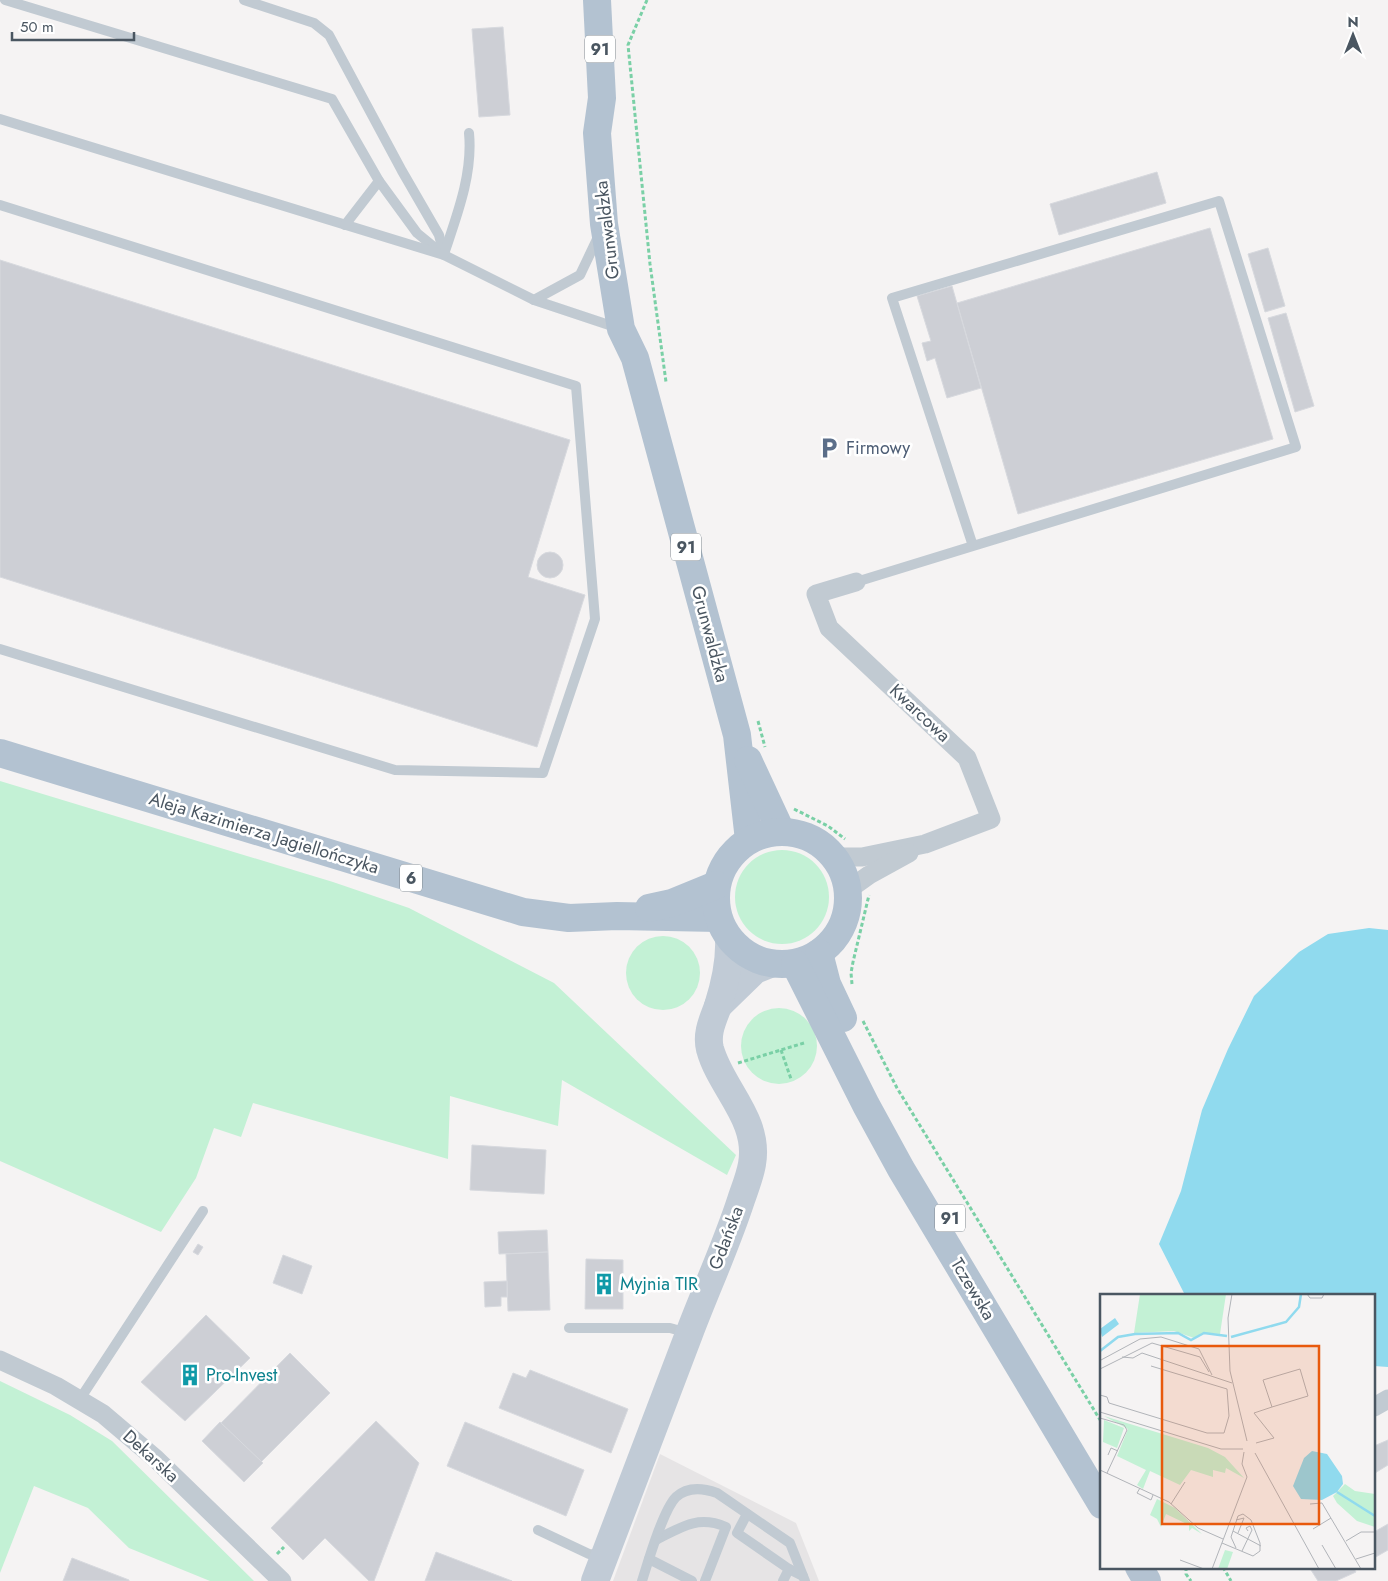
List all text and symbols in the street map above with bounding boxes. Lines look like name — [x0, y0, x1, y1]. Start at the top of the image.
scale bar — [12, 10, 135, 42]
north arrow — [1328, 10, 1378, 60]
text: N — [1347, 12, 1359, 32]
text: 50 m — [20, 16, 54, 38]
road number: 91 — [585, 36, 615, 62]
street label: Grunwaldzka — [588, 179, 626, 281]
parking icon: Firmowy — [816, 435, 842, 461]
place label: Firmowy — [846, 435, 910, 461]
road number: 91 — [671, 534, 701, 560]
street label: Grunwaldzka — [685, 583, 735, 685]
street label: Kwarcowa — [884, 678, 956, 748]
street label: Aleja Kazimierza Jagiellończyka — [146, 786, 382, 880]
road number: 6 — [400, 864, 422, 891]
street label: Gdańska — [702, 1202, 750, 1274]
road number: 91 — [935, 1204, 965, 1232]
street label: Tczewska — [944, 1253, 1002, 1325]
building icon: Myjnia TIR — [591, 1271, 617, 1297]
place label: Myjnia TIR — [620, 1271, 698, 1297]
inset map — [1100, 1294, 1376, 1568]
building icon: Pro-Invest — [177, 1362, 203, 1388]
place label: Pro-Invest — [206, 1362, 278, 1388]
street label: Dekarska — [117, 1424, 185, 1488]

